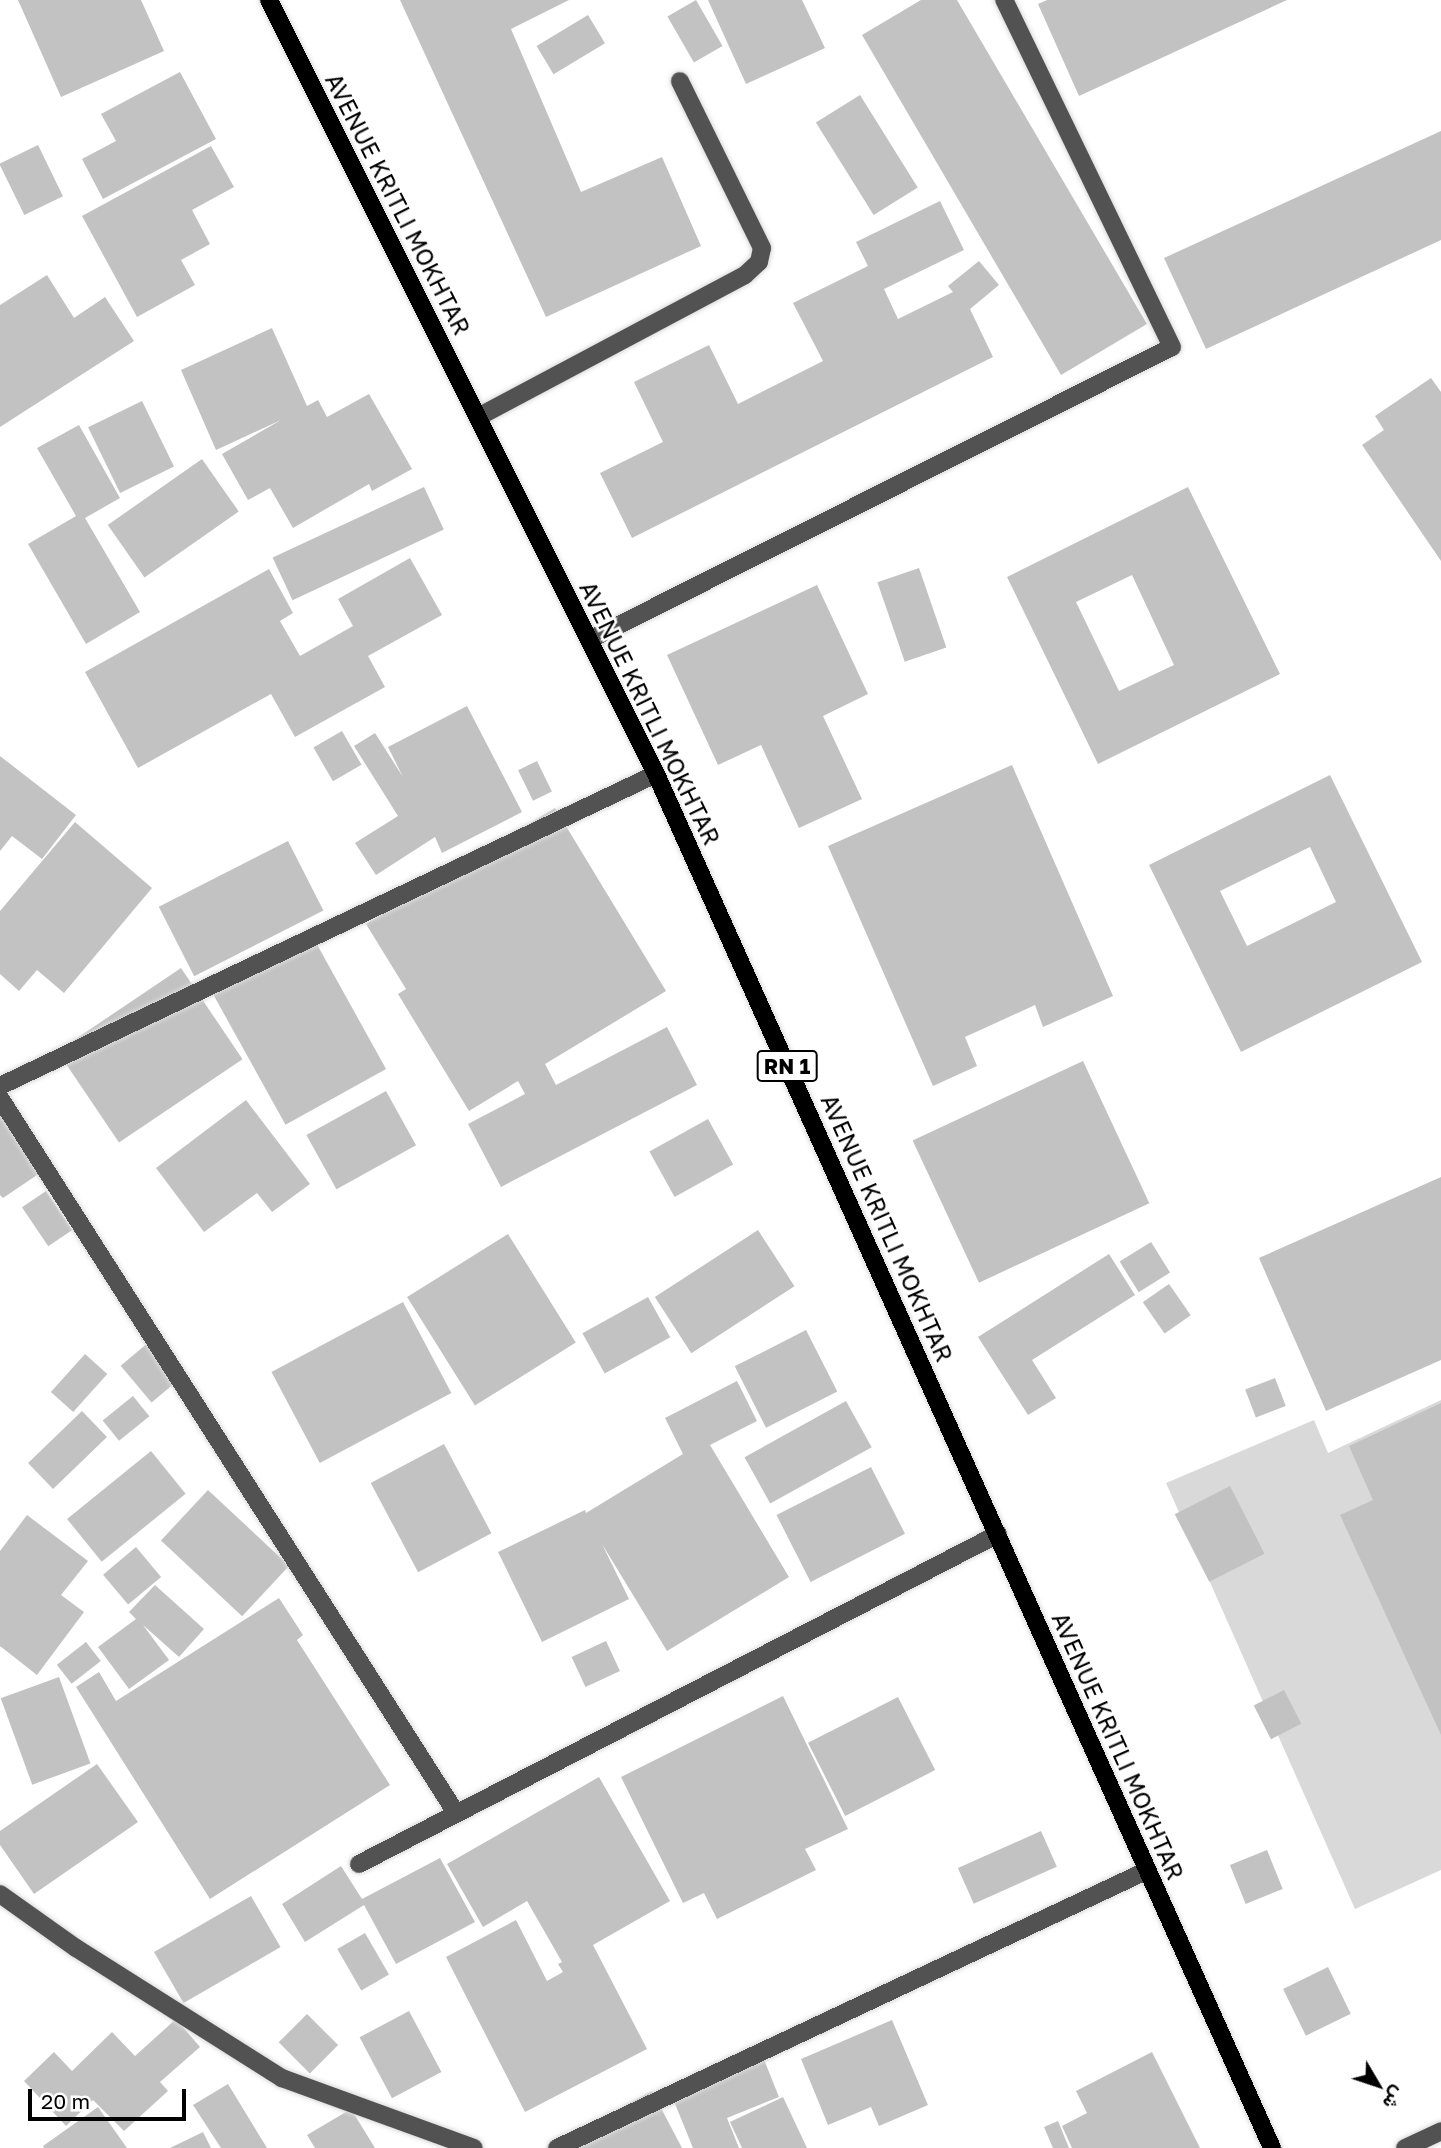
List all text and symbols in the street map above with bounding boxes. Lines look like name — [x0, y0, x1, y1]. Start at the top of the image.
street label: AVENUE KRITLI MOKHTAR — [320, 69, 476, 339]
street label: AVENUE KRITLI MOKHTAR — [574, 577, 726, 849]
road number: RN 1 — [756, 1048, 818, 1084]
street label: AVENUE KRITLI MOKHTAR — [816, 1090, 958, 1366]
street label: AVENUE KRITLI MOKHTAR — [1047, 1608, 1189, 1884]
north arrow — [1343, 2050, 1413, 2120]
scale bar — [32, 2074, 189, 2118]
text: ش — [1379, 2082, 1411, 2115]
text: 20 m — [41, 2088, 90, 2114]

